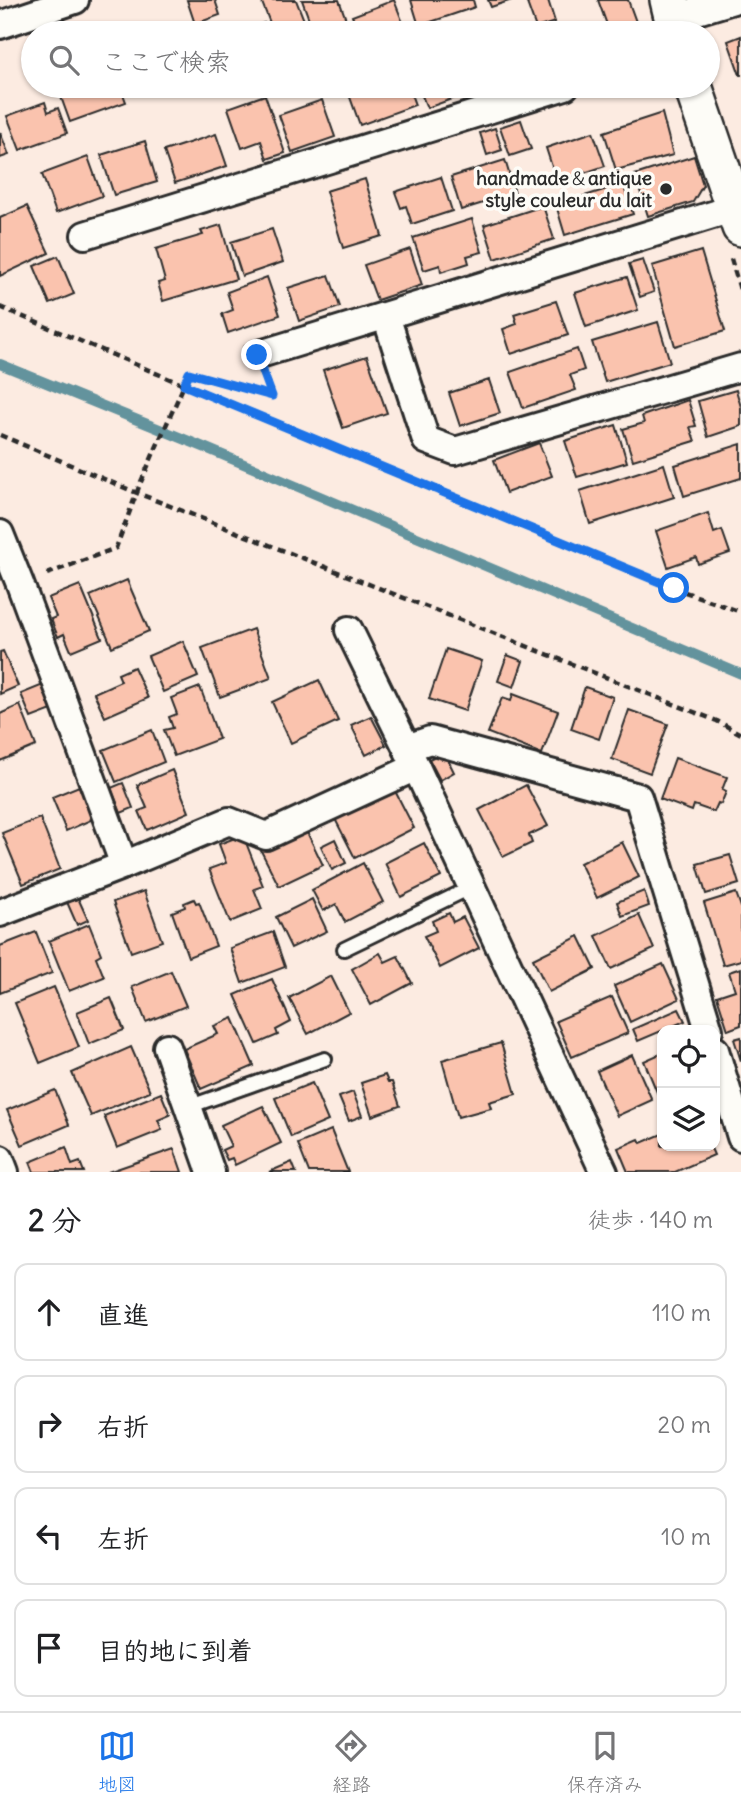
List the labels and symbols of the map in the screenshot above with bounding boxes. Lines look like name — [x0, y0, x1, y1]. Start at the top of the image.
place label: handmade＆antique style couleur du lait — [476, 166, 653, 212]
marker: handmade＆antique style couleur du lait — [658, 181, 674, 197]
route end — [241, 339, 272, 370]
route start — [658, 572, 689, 603]

